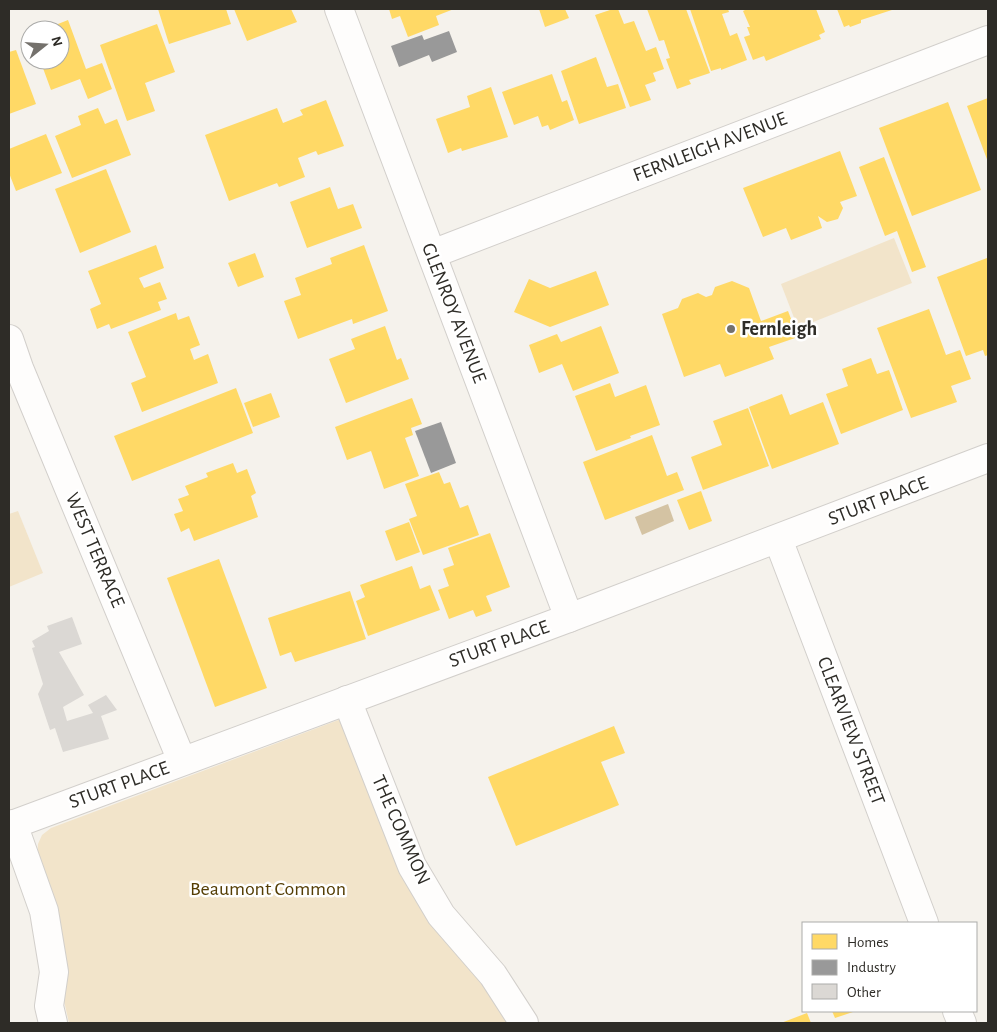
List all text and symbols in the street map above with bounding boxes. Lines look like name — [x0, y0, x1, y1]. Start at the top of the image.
north arrow — [20, 20, 70, 70]
text: N — [48, 35, 65, 48]
street label: FERNLEIGH AVENUE — [630, 108, 790, 186]
street label: GLENROY AVENUE — [418, 240, 490, 386]
place label: Fernleigh — [741, 319, 817, 339]
marker: Fernleigh — [725, 323, 737, 335]
street label: STURT PLACE — [825, 473, 931, 529]
street label: WEST TERRACE — [62, 490, 128, 611]
street label: STURT PLACE — [446, 617, 552, 671]
street label: CLEARVIEW STREET — [814, 654, 889, 808]
street label: STURT PLACE — [66, 758, 172, 812]
street label: THE COMMON — [368, 772, 434, 888]
park label: Beaumont Common — [190, 879, 346, 899]
legend — [802, 922, 977, 1012]
text: Homes — [847, 935, 889, 950]
text: Industry — [847, 960, 896, 975]
text: Other — [847, 985, 881, 1000]

